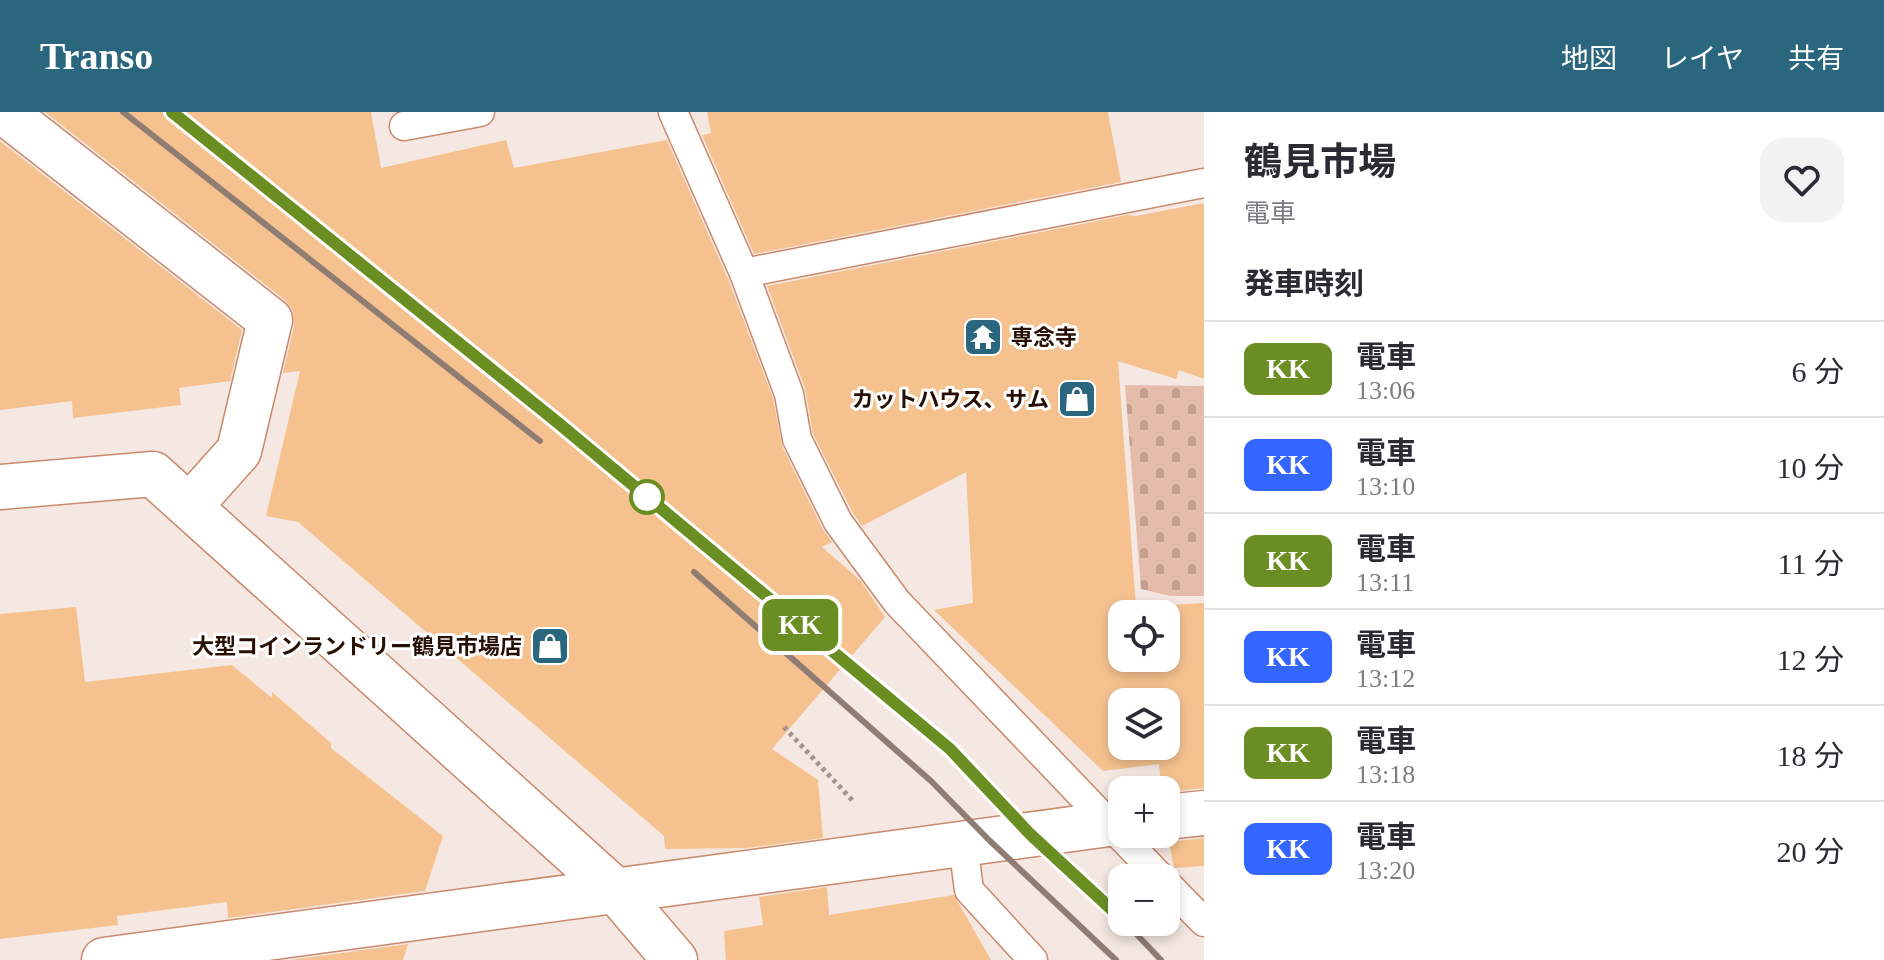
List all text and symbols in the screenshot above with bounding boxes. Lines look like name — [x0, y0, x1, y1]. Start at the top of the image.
text: Transo — [40, 35, 153, 77]
text: 地図 — [1561, 43, 1617, 74]
text: レイヤ — [1661, 43, 1744, 74]
text: 共有 — [1788, 43, 1844, 74]
button: heart — [1760, 138, 1844, 222]
text: 鶴見市場 — [1244, 141, 1396, 183]
text: 電車 — [1244, 199, 1296, 228]
text: 発車時刻 — [1244, 267, 1364, 300]
temple icon: 専念寺 — [962, 316, 1004, 358]
place label: 専念寺 — [1011, 325, 1077, 350]
text: 電車 — [1356, 340, 1416, 373]
text: KK — [1266, 353, 1310, 384]
text: 6 分 — [1792, 355, 1844, 388]
text: 13:06 — [1356, 376, 1415, 405]
shop icon: カットハウス、サム — [1056, 378, 1098, 420]
place label: カットハウス、サム — [851, 387, 1049, 412]
text: 電車 — [1356, 436, 1416, 469]
text: KK — [1266, 449, 1310, 480]
text: 10 分 — [1777, 451, 1844, 484]
text: 13:10 — [1356, 472, 1415, 501]
unlabelled marker — [630, 480, 664, 514]
text: 電車 — [1356, 532, 1416, 565]
text: KK — [1266, 545, 1310, 576]
text: 11 分 — [1778, 547, 1844, 580]
text: 13:11 — [1356, 568, 1414, 597]
line badge: KK — [764, 599, 836, 651]
map controls — [1108, 600, 1180, 936]
button: locate — [1108, 600, 1180, 672]
text: KK — [778, 609, 822, 640]
shop icon: 大型コインランドリー鶴見市場店 — [529, 625, 571, 667]
text: 電車 — [1356, 628, 1416, 661]
place label: 大型コインランドリー鶴見市場店 — [192, 634, 522, 659]
text: KK — [1266, 641, 1310, 672]
text: 12 分 — [1777, 643, 1844, 676]
text: 13:12 — [1356, 664, 1415, 693]
button: layers — [1108, 688, 1180, 760]
text: 電車 — [1356, 724, 1416, 757]
text: KK — [1266, 737, 1310, 768]
text: 18 分 — [1777, 739, 1844, 772]
text: 13:18 — [1356, 760, 1415, 789]
button: + — [1108, 776, 1180, 848]
text: 電車 — [1356, 820, 1416, 853]
text: KK — [1266, 833, 1310, 864]
text: 20 分 — [1777, 835, 1844, 868]
text: 13:20 — [1356, 856, 1415, 885]
button: − — [1108, 864, 1180, 936]

